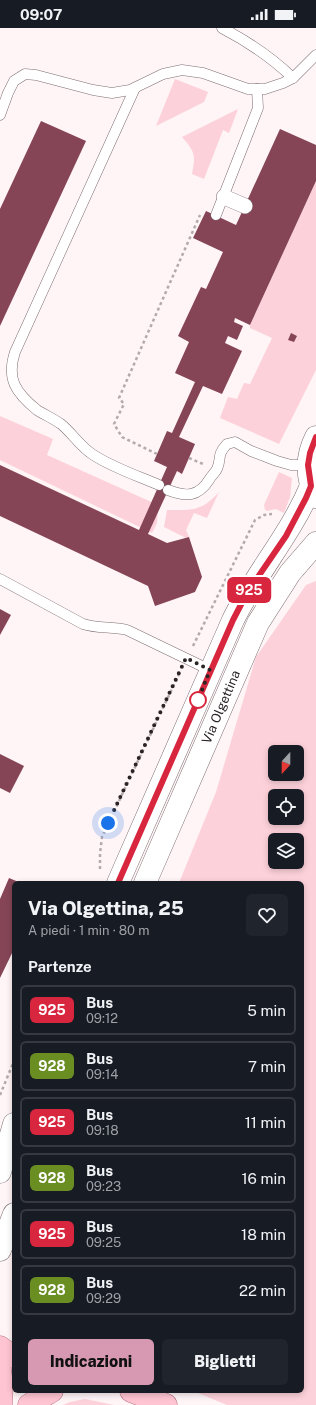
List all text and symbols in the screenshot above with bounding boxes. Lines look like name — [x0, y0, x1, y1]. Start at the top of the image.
text: 09:07 — [20, 6, 62, 23]
line badge: 925 — [226, 577, 272, 603]
text: 925 — [235, 582, 263, 598]
street label: Via Olgettina — [199, 668, 243, 746]
unlabelled marker — [189, 691, 207, 709]
north arrow — [268, 745, 304, 781]
map controls — [268, 745, 304, 869]
button: locate — [268, 789, 304, 825]
your location — [98, 813, 118, 833]
button: layers — [268, 833, 304, 869]
button: heart — [246, 894, 288, 936]
text: Via Olgettina, 25 — [28, 897, 184, 919]
text: A piedi · 1 min · 80 m — [28, 923, 149, 938]
text: Partenze — [28, 958, 92, 975]
text: Bus — [86, 994, 113, 1011]
text: 925 — [38, 1002, 66, 1018]
text: 5 min — [247, 1002, 286, 1019]
text: 09:12 — [86, 1011, 118, 1026]
text: Bus — [86, 1050, 113, 1067]
text: 928 — [38, 1058, 66, 1074]
text: 7 min — [248, 1058, 286, 1075]
text: 09:14 — [86, 1067, 118, 1082]
text: Bus — [86, 1106, 113, 1123]
text: 925 — [38, 1114, 66, 1130]
text: 11 min — [245, 1114, 286, 1131]
text: 09:18 — [86, 1123, 119, 1138]
text: Bus — [86, 1162, 113, 1179]
text: 928 — [38, 1170, 66, 1186]
text: 16 min — [241, 1170, 286, 1187]
text: 09:23 — [86, 1179, 121, 1194]
text: Bus — [86, 1218, 113, 1235]
text: 925 — [38, 1226, 66, 1242]
text: 18 min — [241, 1226, 286, 1243]
text: 09:25 — [86, 1235, 121, 1250]
text: Bus — [86, 1274, 113, 1291]
text: 928 — [38, 1282, 66, 1298]
text: 22 min — [239, 1282, 286, 1299]
text: 09:29 — [86, 1291, 121, 1306]
button: Indicazioni — [28, 1339, 154, 1385]
button: Biglietti — [162, 1339, 288, 1385]

